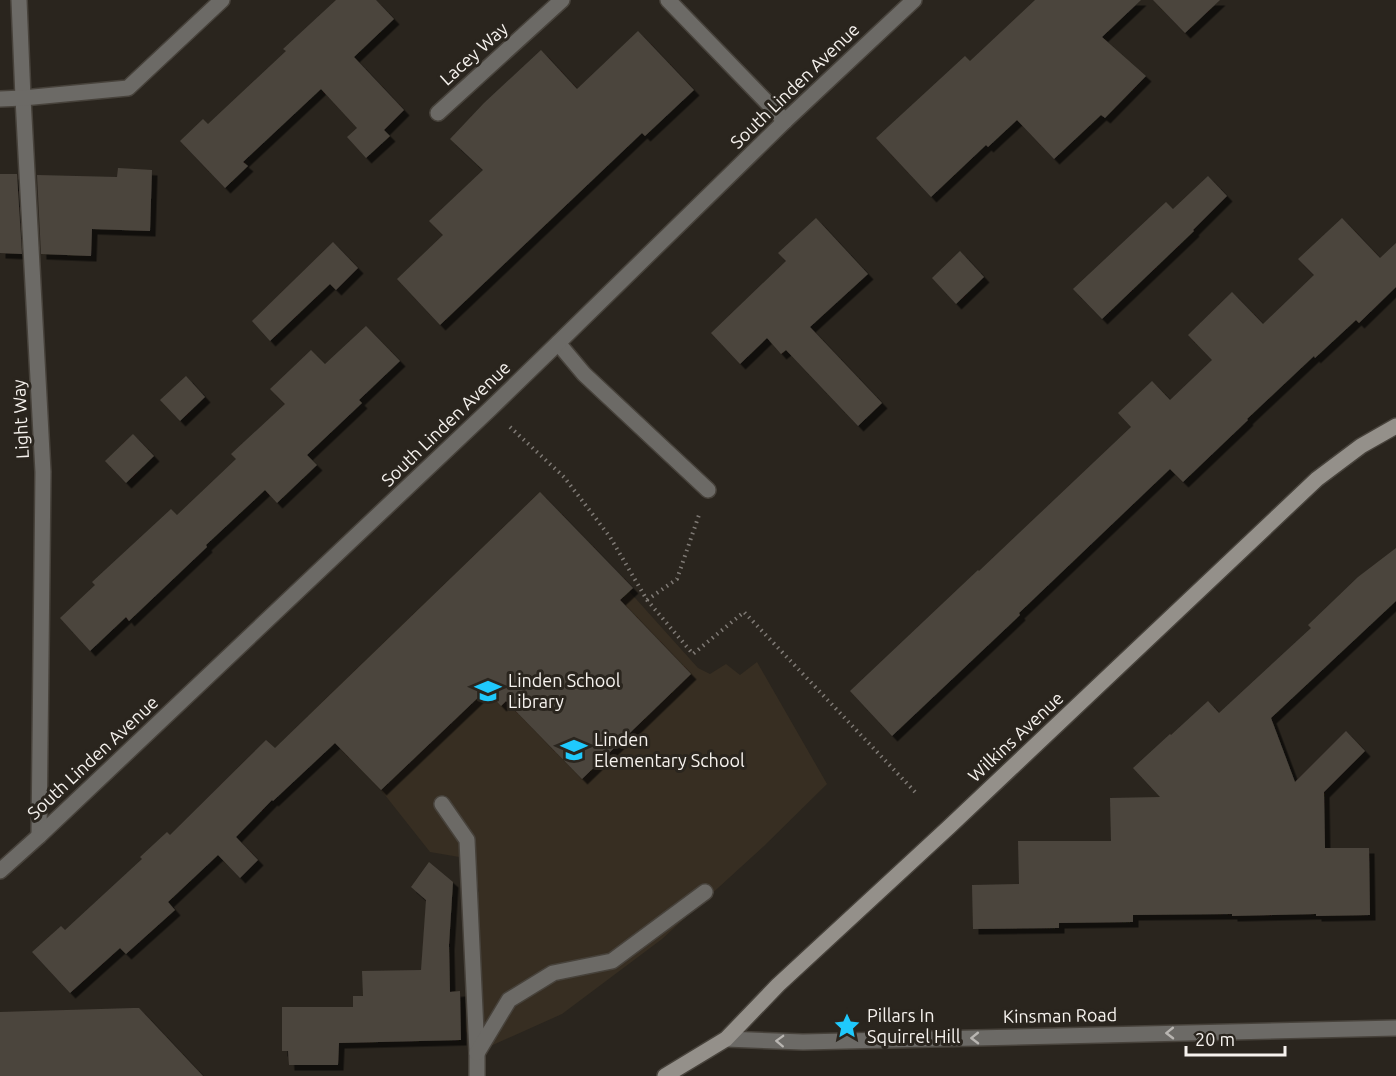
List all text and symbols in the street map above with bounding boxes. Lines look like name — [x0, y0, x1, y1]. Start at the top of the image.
street label: Lacey Way — [436, 18, 511, 89]
street label: South Linden Avenue — [726, 19, 863, 152]
street label: South Linden Avenue — [377, 357, 514, 490]
street label: Light Way — [8, 378, 32, 459]
place label: Linden School Library — [508, 670, 621, 711]
school or university icon: Linden School Library — [473, 676, 503, 706]
street label: Wilkins Avenue — [964, 687, 1067, 785]
street label: South Linden Avenue — [23, 692, 162, 823]
place label: Linden Elementary School — [594, 729, 745, 770]
school or university icon: Linden Elementary School — [559, 735, 589, 765]
street label: Kinsman Road — [1003, 1004, 1117, 1026]
place label: Pillars In Squirrel Hill — [867, 1005, 961, 1046]
place icon: Pillars In Squirrel Hill — [832, 1011, 862, 1041]
scale bar — [1186, 1019, 1285, 1057]
one-way arrow — [1165, 1027, 1174, 1040]
text: 20 m — [1195, 1029, 1235, 1049]
one-way arrow — [970, 1032, 979, 1044]
one-way arrow — [775, 1035, 784, 1047]

